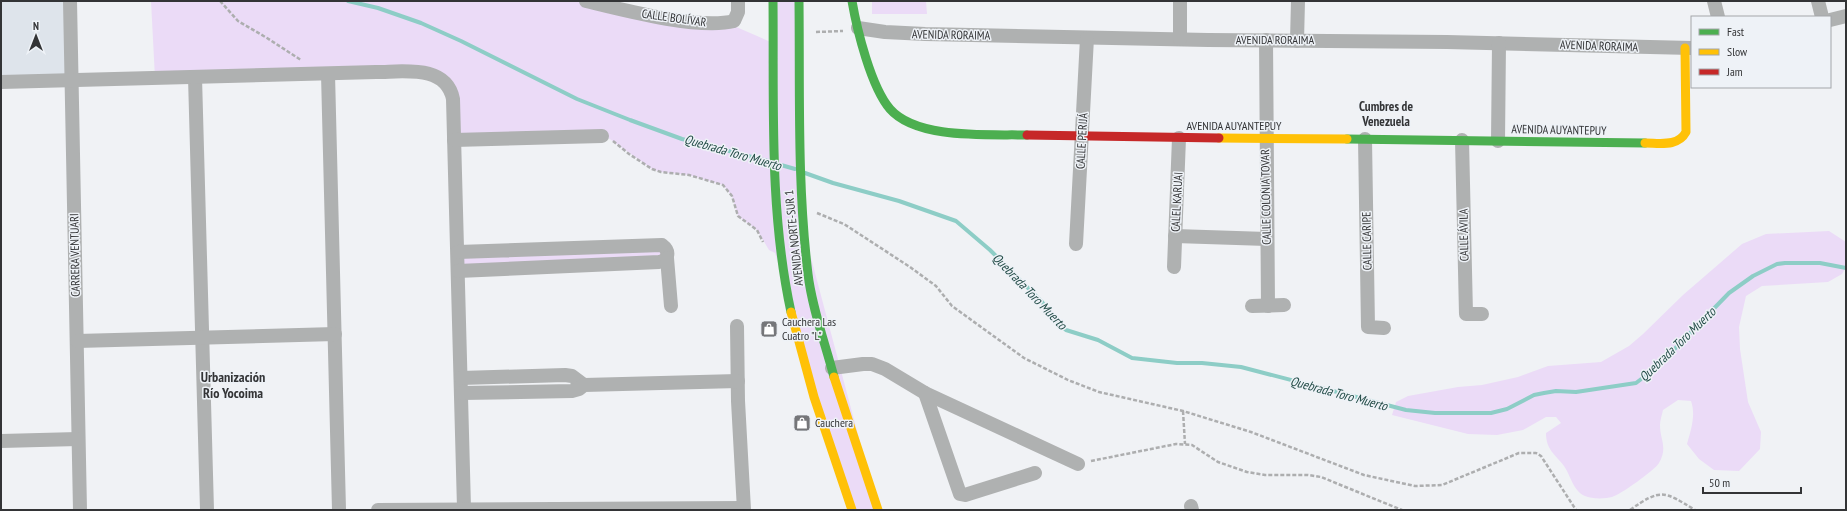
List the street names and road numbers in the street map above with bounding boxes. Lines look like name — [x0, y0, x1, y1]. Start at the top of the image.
street label: CALLE BOLÍVAR — [641, 6, 708, 29]
street label: AVENIDA RORAIMA — [912, 26, 991, 43]
street label: AVENIDA RORAIMA — [1236, 32, 1314, 47]
street label: AVENIDA RORAIMA — [1560, 37, 1639, 54]
street label: CALLE PERIJÁ — [1073, 112, 1090, 169]
street label: AVENIDA AUYANTEPUY — [1186, 118, 1282, 133]
street label: AVENIDA AUYANTEPUY — [1511, 121, 1607, 138]
street label: CALLE COLONIA TOVAR — [1257, 149, 1274, 245]
street label: CALEL KARUAI — [1167, 172, 1186, 232]
street label: AVENIDA NORTE-SUR 1 — [781, 189, 806, 287]
street label: CALLE ÁVILA — [1456, 208, 1471, 261]
street label: CALLE CARIPE — [1358, 212, 1375, 270]
street label: CARRERA VENTUARI — [66, 213, 83, 297]

